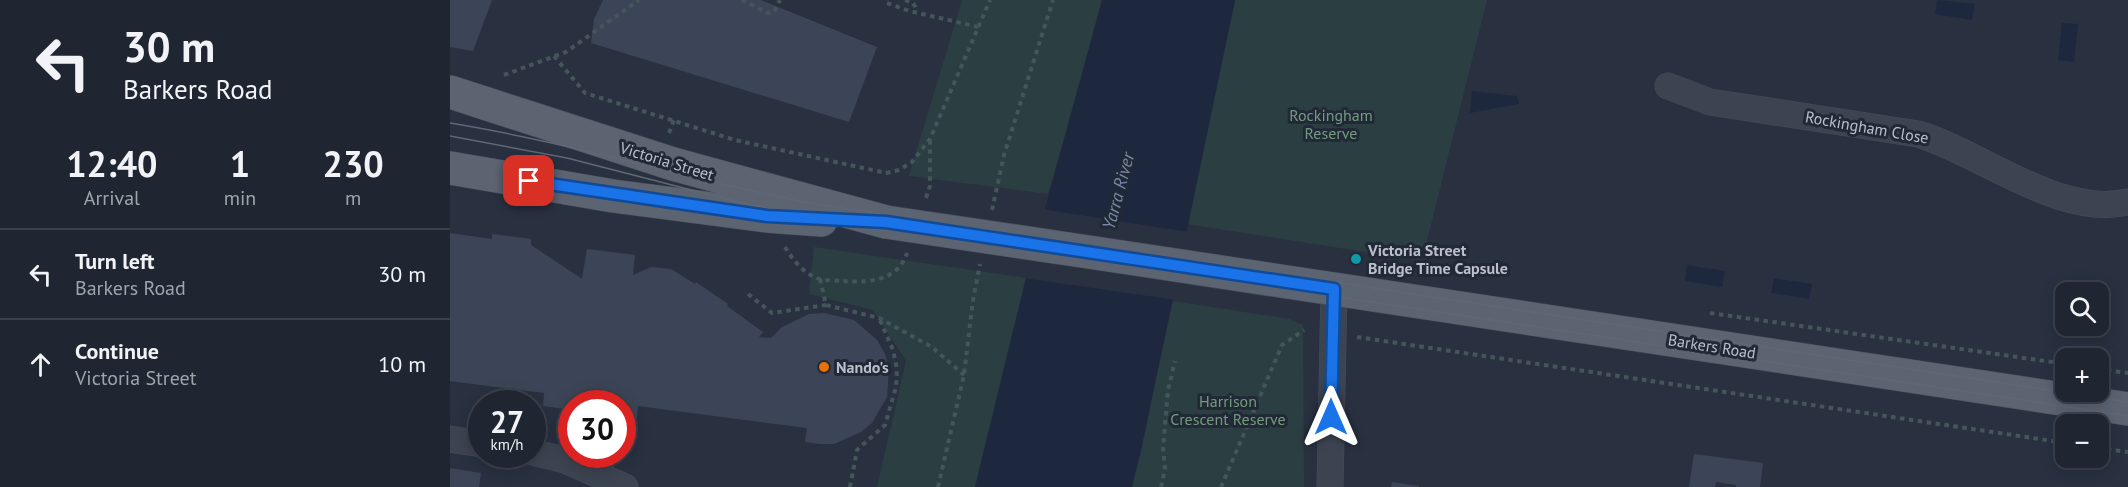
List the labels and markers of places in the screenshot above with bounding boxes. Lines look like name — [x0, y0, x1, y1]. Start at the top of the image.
pin — [503, 155, 554, 206]
place label: Victoria Street Bridge Time Capsule — [1367, 240, 1508, 278]
marker: Victoria Street Bridge Time Capsule — [1349, 252, 1363, 266]
place label: Nando's — [836, 357, 889, 377]
marker: Nando's — [817, 360, 831, 374]

